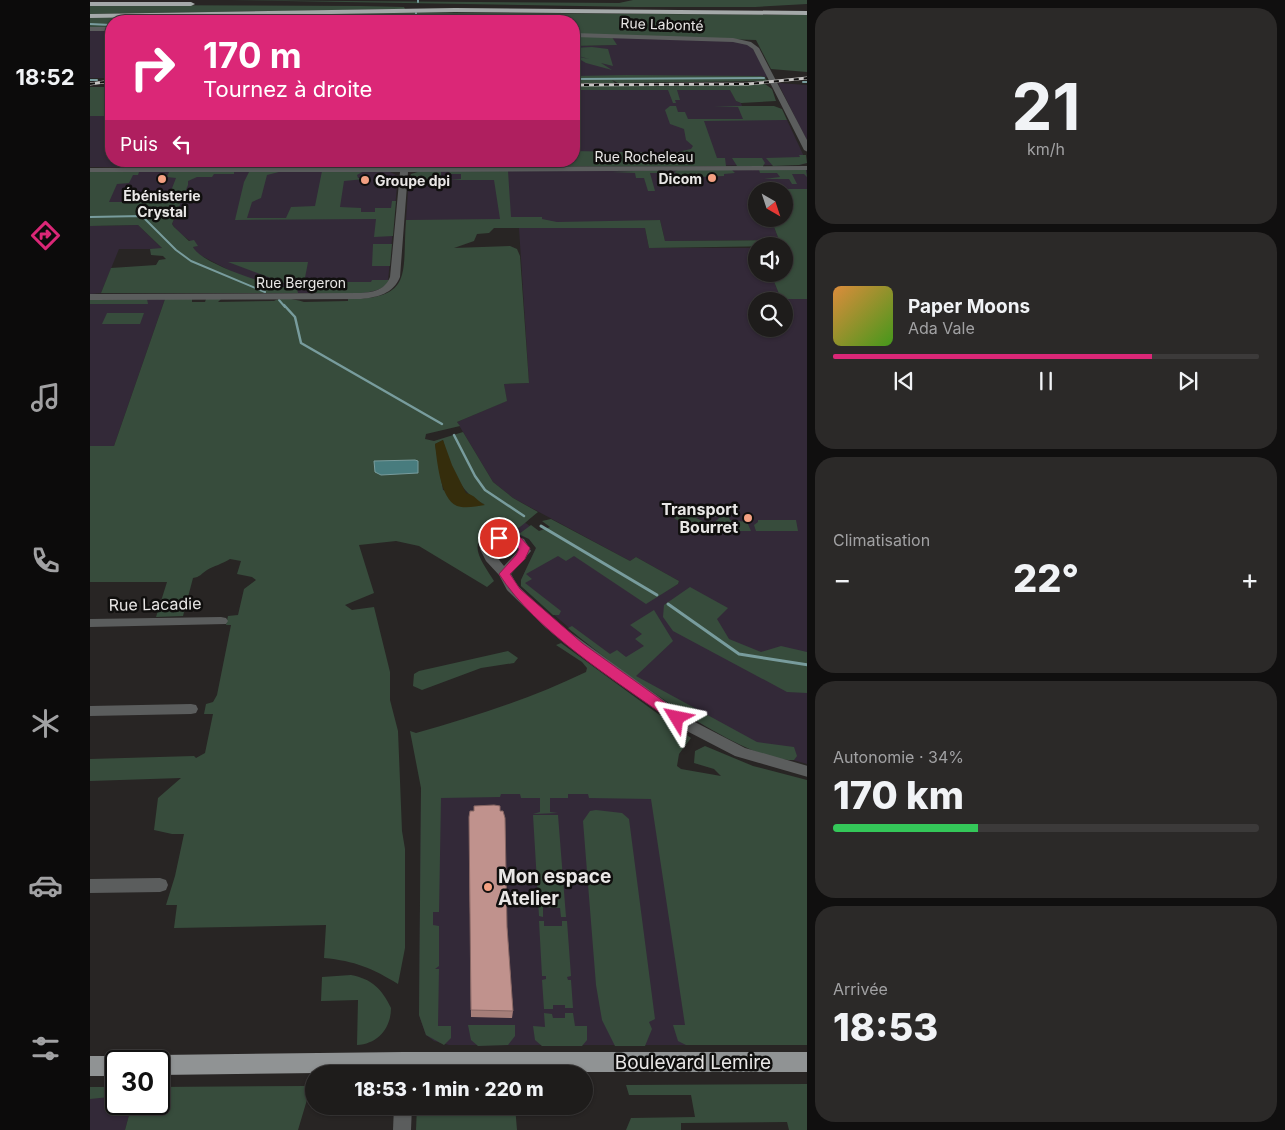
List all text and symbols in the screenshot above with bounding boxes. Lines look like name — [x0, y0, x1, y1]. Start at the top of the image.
street label: Rue Labonté — [620, 14, 704, 34]
text: 170 m — [203, 34, 302, 76]
icon: right — [120, 35, 185, 100]
text: 18:52 — [15, 64, 75, 90]
text: 21 — [1012, 67, 1080, 146]
text: Tournez à droite — [203, 76, 372, 102]
icon: left — [168, 130, 196, 158]
text: Puis — [120, 133, 158, 156]
text: km/h — [1027, 139, 1065, 159]
street label: Rue Rocheleau — [595, 148, 693, 165]
place label: Dicom — [658, 170, 702, 187]
place label: Groupe dpi — [375, 172, 450, 189]
marker: Dicom — [706, 172, 718, 184]
marker: Ébénisterie Crystal — [156, 173, 168, 185]
marker: Groupe dpi — [359, 174, 371, 186]
north arrow — [748, 182, 792, 228]
map controls — [748, 182, 793, 337]
place label: Ébénisterie Crystal — [123, 186, 201, 220]
icon: directions — [28, 218, 63, 253]
button: sound — [748, 237, 793, 282]
street label: Rue Bergeron — [256, 274, 346, 291]
button: search — [748, 292, 793, 337]
text: Paper Moons — [908, 295, 1030, 318]
text: Ada Vale — [908, 318, 975, 338]
icon: previous — [890, 367, 918, 395]
icon: pause — [1032, 367, 1060, 395]
icon: next — [1174, 367, 1202, 395]
icon: music — [28, 380, 63, 415]
place label: Transport Bourret — [661, 499, 738, 537]
marker: Transport Bourret — [742, 512, 754, 524]
pin — [478, 517, 520, 559]
icon: arrive — [485, 524, 513, 552]
text: Climatisation — [833, 530, 930, 550]
icon: phone — [28, 543, 63, 578]
text: 22° — [1013, 555, 1079, 601]
text: − — [833, 562, 852, 596]
text: + — [1240, 562, 1259, 596]
street label: Rue Lacadie — [108, 593, 202, 615]
position arrow — [650, 691, 702, 743]
icon: climate — [28, 706, 63, 741]
text: Autonomie · 34% — [833, 747, 964, 767]
text: 170 km — [833, 772, 964, 818]
place label: Mon espace Atelier — [498, 865, 611, 910]
icon: car — [28, 868, 63, 903]
marker: Mon espace Atelier — [482, 881, 494, 893]
text: Arrivée — [833, 979, 888, 999]
text: 18:53 — [833, 1004, 938, 1050]
icon: filters — [28, 1031, 63, 1066]
speed limit sign: 30 — [105, 1050, 170, 1115]
street label: Boulevard Lemire — [615, 1051, 771, 1074]
text: 18:53 · 1 min · 220 m — [354, 1078, 544, 1101]

